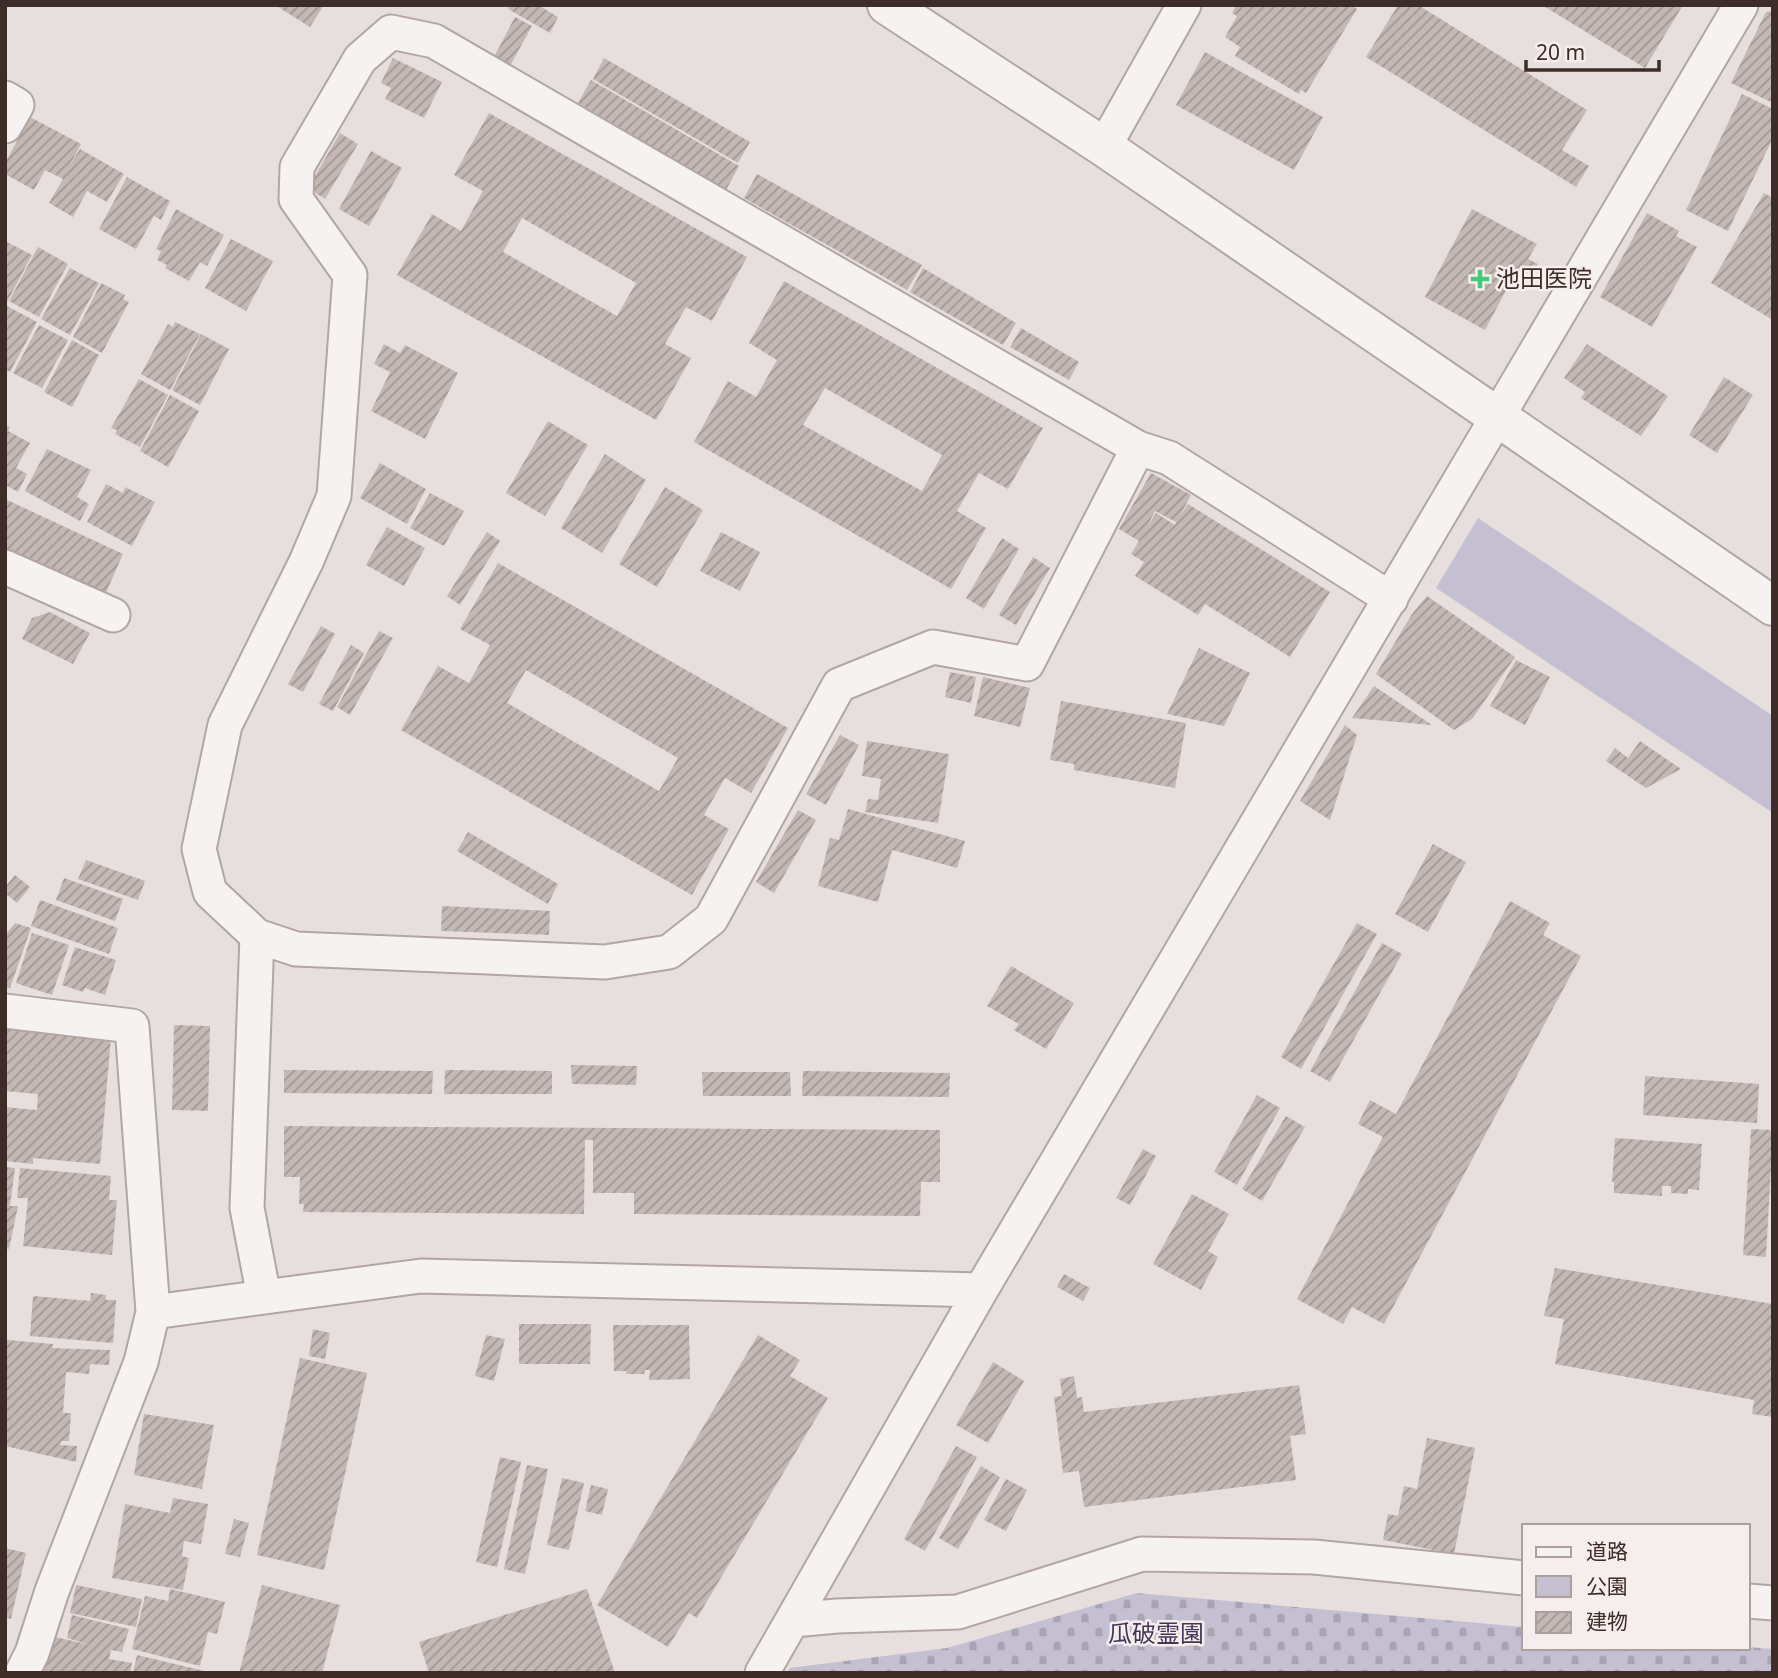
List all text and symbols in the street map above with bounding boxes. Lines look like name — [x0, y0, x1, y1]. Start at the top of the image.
scale bar — [1526, 28, 1659, 72]
text: 20 m — [1536, 38, 1585, 66]
place label: 池田医院 — [1496, 261, 1592, 294]
marker: 池田医院 — [1470, 269, 1490, 289]
legend — [1522, 1524, 1750, 1650]
text: 道路 — [1586, 1537, 1628, 1565]
text: 公園 — [1586, 1572, 1628, 1600]
text: 建物 — [1586, 1607, 1628, 1635]
park label: 瓜破霊園 — [1108, 1616, 1204, 1649]

